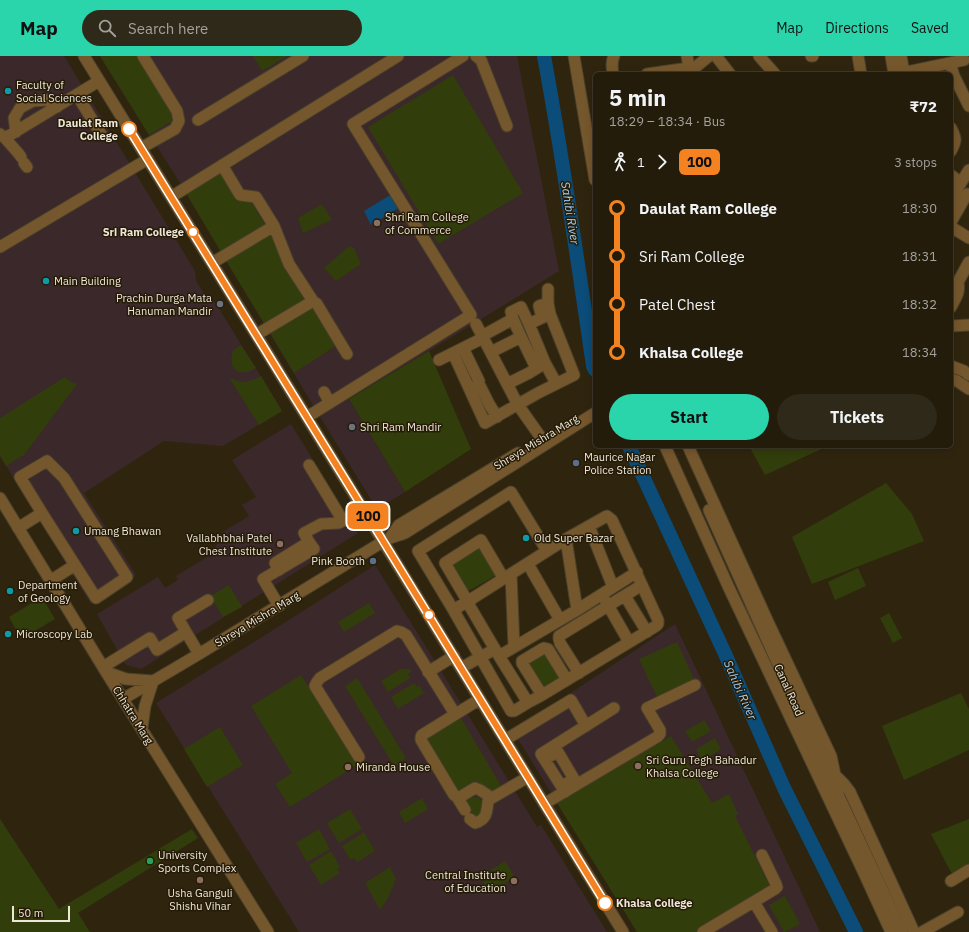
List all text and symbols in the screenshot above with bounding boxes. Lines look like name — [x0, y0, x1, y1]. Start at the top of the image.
search box — [82, 10, 362, 46]
text: Map — [20, 16, 58, 40]
icon: search — [96, 17, 118, 39]
text: Search here — [128, 19, 208, 38]
text: Map — [776, 19, 803, 37]
text: Directions — [825, 19, 889, 37]
text: Saved — [911, 19, 949, 37]
place label: Faculty of Social Sciences — [16, 78, 92, 105]
text: 5 min — [609, 83, 666, 112]
marker: Faculty of Social Sciences — [3, 86, 13, 96]
text: ₹72 — [910, 97, 937, 116]
text: 18:29 – 18:34 · Bus — [609, 113, 725, 130]
place label: Daulat Ram College — [58, 116, 118, 143]
marker: Daulat Ram College — [121, 121, 137, 137]
icon: walk — [609, 151, 631, 173]
icon: forward — [651, 151, 673, 173]
text: 100 — [687, 153, 712, 171]
text: 1 — [637, 154, 645, 171]
text: 3 stops — [894, 154, 937, 171]
water label: Sahibi River — [558, 180, 583, 246]
text: Daulat Ram College — [639, 199, 777, 218]
text: 18:30 — [902, 200, 937, 217]
place label: Shri Ram College of Commerce — [385, 210, 469, 237]
marker: Shri Ram College of Commerce — [372, 218, 382, 228]
place label: Sri Ram College — [103, 225, 184, 239]
marker: Sri Ram College — [187, 226, 199, 238]
text: Sri Ram College — [639, 247, 745, 266]
text: 18:31 — [902, 248, 937, 265]
place label: Main Building — [54, 274, 121, 288]
marker: Main Building — [41, 276, 51, 286]
place label: Prachin Durga Mata Hanuman Mandir — [116, 291, 212, 318]
text: Patel Chest — [639, 295, 716, 314]
text: 18:32 — [902, 296, 937, 313]
marker: Prachin Durga Mata Hanuman Mandir — [215, 299, 225, 309]
text: Khalsa College — [639, 343, 743, 362]
text: 18:34 — [902, 344, 937, 361]
button: Start — [609, 394, 769, 440]
button: Tickets — [777, 394, 937, 440]
street label: Shreya Mishra Marg — [491, 411, 581, 473]
place label: Shri Ram Mandir — [360, 420, 441, 434]
marker: Shri Ram Mandir — [347, 422, 357, 432]
place label: Maurice Nagar Police Station — [584, 450, 655, 477]
marker: Maurice Nagar Police Station — [571, 458, 581, 468]
line badge: 100 — [345, 503, 391, 529]
text: 100 — [355, 507, 381, 525]
place label: Umang Bhawan — [84, 524, 161, 538]
marker: Umang Bhawan — [71, 526, 81, 536]
place label: Vallabhbhai Patel Chest Institute — [186, 531, 272, 558]
place label: Old Super Bazar — [534, 531, 614, 545]
marker: Old Super Bazar — [521, 533, 531, 543]
marker: Vallabhbhai Patel Chest Institute — [275, 539, 285, 549]
place label: Pink Booth — [311, 554, 365, 568]
marker: Pink Booth — [368, 556, 378, 566]
place label: Department of Geology — [18, 578, 78, 605]
marker: Department of Geology — [5, 586, 15, 596]
street label: Shreya Mishra Marg — [212, 588, 302, 650]
unlabelled marker — [423, 609, 435, 621]
place label: Microscopy Lab — [16, 627, 93, 641]
marker: Microscopy Lab — [3, 629, 13, 639]
water label: Sahibi River — [721, 658, 761, 722]
street label: Canal Road — [771, 662, 807, 718]
street label: Chhatra Marg — [110, 683, 157, 747]
place label: Sri Guru Tegh Bahadur Khalsa College — [646, 753, 757, 780]
place label: Miranda House — [356, 760, 430, 774]
marker: Sri Guru Tegh Bahadur Khalsa College — [633, 761, 643, 771]
marker: Miranda House — [343, 762, 353, 772]
place label: University Sports Complex — [158, 848, 237, 875]
marker: University Sports Complex — [145, 856, 155, 866]
place label: Central Institute of Education — [425, 868, 506, 895]
marker: Usha Ganguli Shishu Vihar — [195, 875, 205, 885]
marker: Central Institute of Education — [509, 876, 519, 886]
place label: Usha Ganguli Shishu Vihar — [167, 886, 233, 913]
marker: Khalsa College — [597, 895, 613, 911]
place label: Khalsa College — [616, 896, 693, 910]
scale bar — [12, 904, 70, 923]
text: 50 m — [18, 906, 43, 920]

